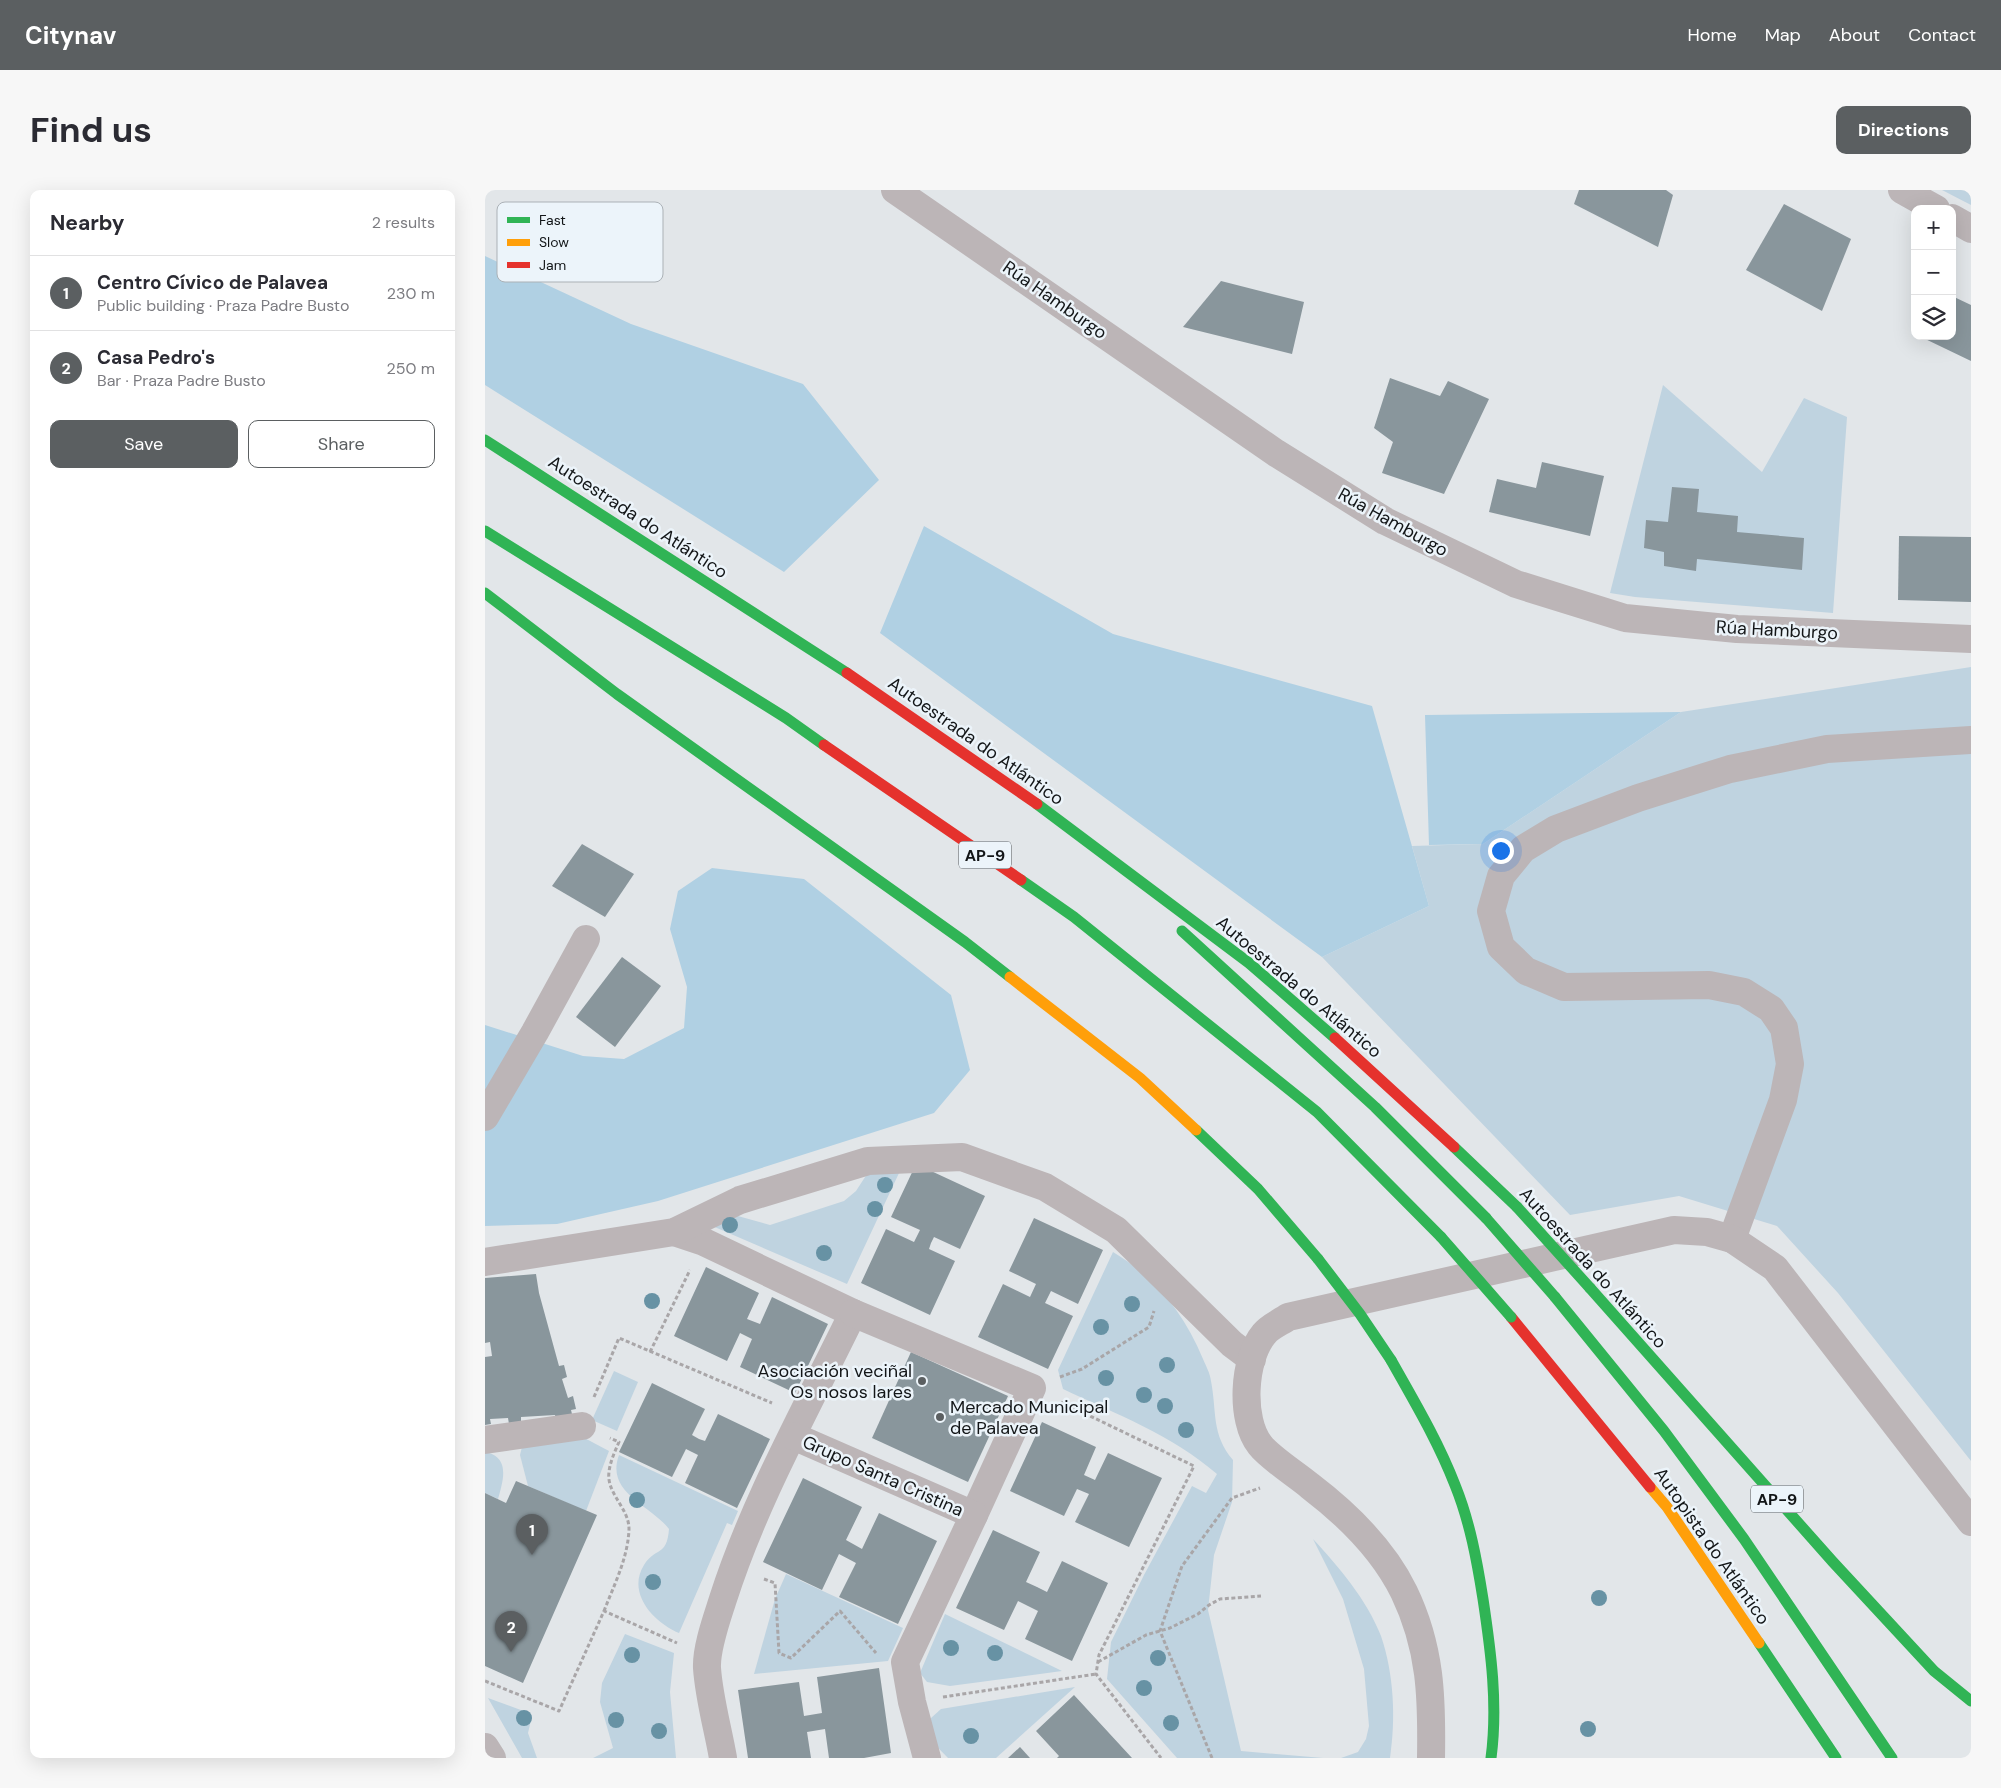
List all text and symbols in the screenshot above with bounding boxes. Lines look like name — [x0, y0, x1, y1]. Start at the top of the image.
text: Citynav — [25, 20, 116, 51]
text: Home — [1687, 23, 1737, 47]
text: Map — [1765, 23, 1801, 47]
text: About — [1829, 23, 1880, 47]
text: Contact — [1908, 23, 1976, 47]
button: Directions — [1836, 106, 1971, 154]
text: Find us — [30, 107, 152, 153]
legend — [497, 202, 663, 282]
map controls — [1911, 205, 1956, 340]
button: + — [1911, 205, 1956, 250]
text: Nearby — [50, 209, 124, 237]
text: Fast — [539, 211, 566, 229]
text: 2 results — [372, 212, 435, 233]
text: Slow — [539, 233, 569, 251]
button: − — [1911, 250, 1956, 295]
street label: Rúa Hamburgo — [998, 255, 1112, 345]
text: Jam — [539, 256, 566, 274]
text: Centro Cívico de Palavea — [97, 270, 328, 295]
text: 1 — [63, 283, 69, 304]
text: 230 m — [387, 283, 435, 304]
text: Public building · Praza Padre Busto — [97, 295, 349, 316]
button: layers — [1911, 295, 1956, 340]
text: Casa Pedro's — [97, 345, 215, 370]
text: 2 — [61, 358, 71, 379]
text: 250 m — [387, 358, 435, 379]
text: Bar · Praza Padre Busto — [97, 370, 266, 391]
button: Save — [50, 420, 238, 468]
button: Share — [248, 420, 435, 468]
street label: Autoestrada do Atlántico — [544, 450, 732, 584]
street label: Rúa Hamburgo — [1334, 482, 1452, 562]
street label: Rúa Hamburgo — [1715, 615, 1839, 645]
street label: Autoestrada do Atlántico — [883, 671, 1069, 811]
your location — [1488, 838, 1514, 864]
road number: AP-9 — [959, 842, 1011, 868]
street label: Autoestrada do Atlántico — [1211, 911, 1387, 1063]
street label: Autoestrada do Atlántico — [1514, 1182, 1672, 1354]
place label: Asociación veciñal Os nosos lares — [758, 1359, 912, 1404]
marker: Asociación veciñal Os nosos lares — [916, 1375, 928, 1387]
place label: Mercado Municipal de Palavea — [950, 1395, 1108, 1440]
marker: Mercado Municipal de Palavea — [934, 1411, 946, 1423]
street label: Grupo Santa Cristina — [799, 1430, 967, 1522]
street label: Autopista do Atlántico — [1649, 1463, 1775, 1629]
road number: AP-9 — [1751, 1486, 1803, 1512]
pin: 1 — [516, 1514, 548, 1555]
pin: 2 — [495, 1611, 527, 1652]

